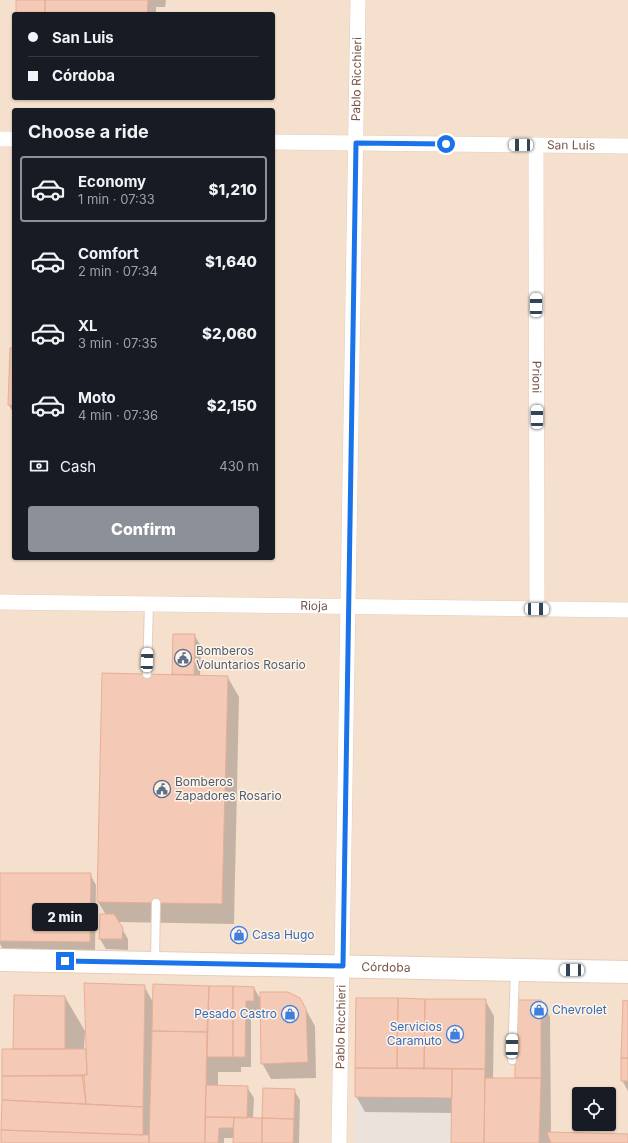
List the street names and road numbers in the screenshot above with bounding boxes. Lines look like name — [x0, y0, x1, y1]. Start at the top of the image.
street label: Pablo Ricchieri — [348, 37, 364, 121]
street label: San Luis — [547, 137, 595, 153]
street label: Prioni — [529, 361, 545, 393]
street label: Rioja — [300, 598, 328, 613]
street label: Córdoba — [361, 959, 411, 975]
street label: Pablo Ricchieri — [332, 985, 349, 1069]

